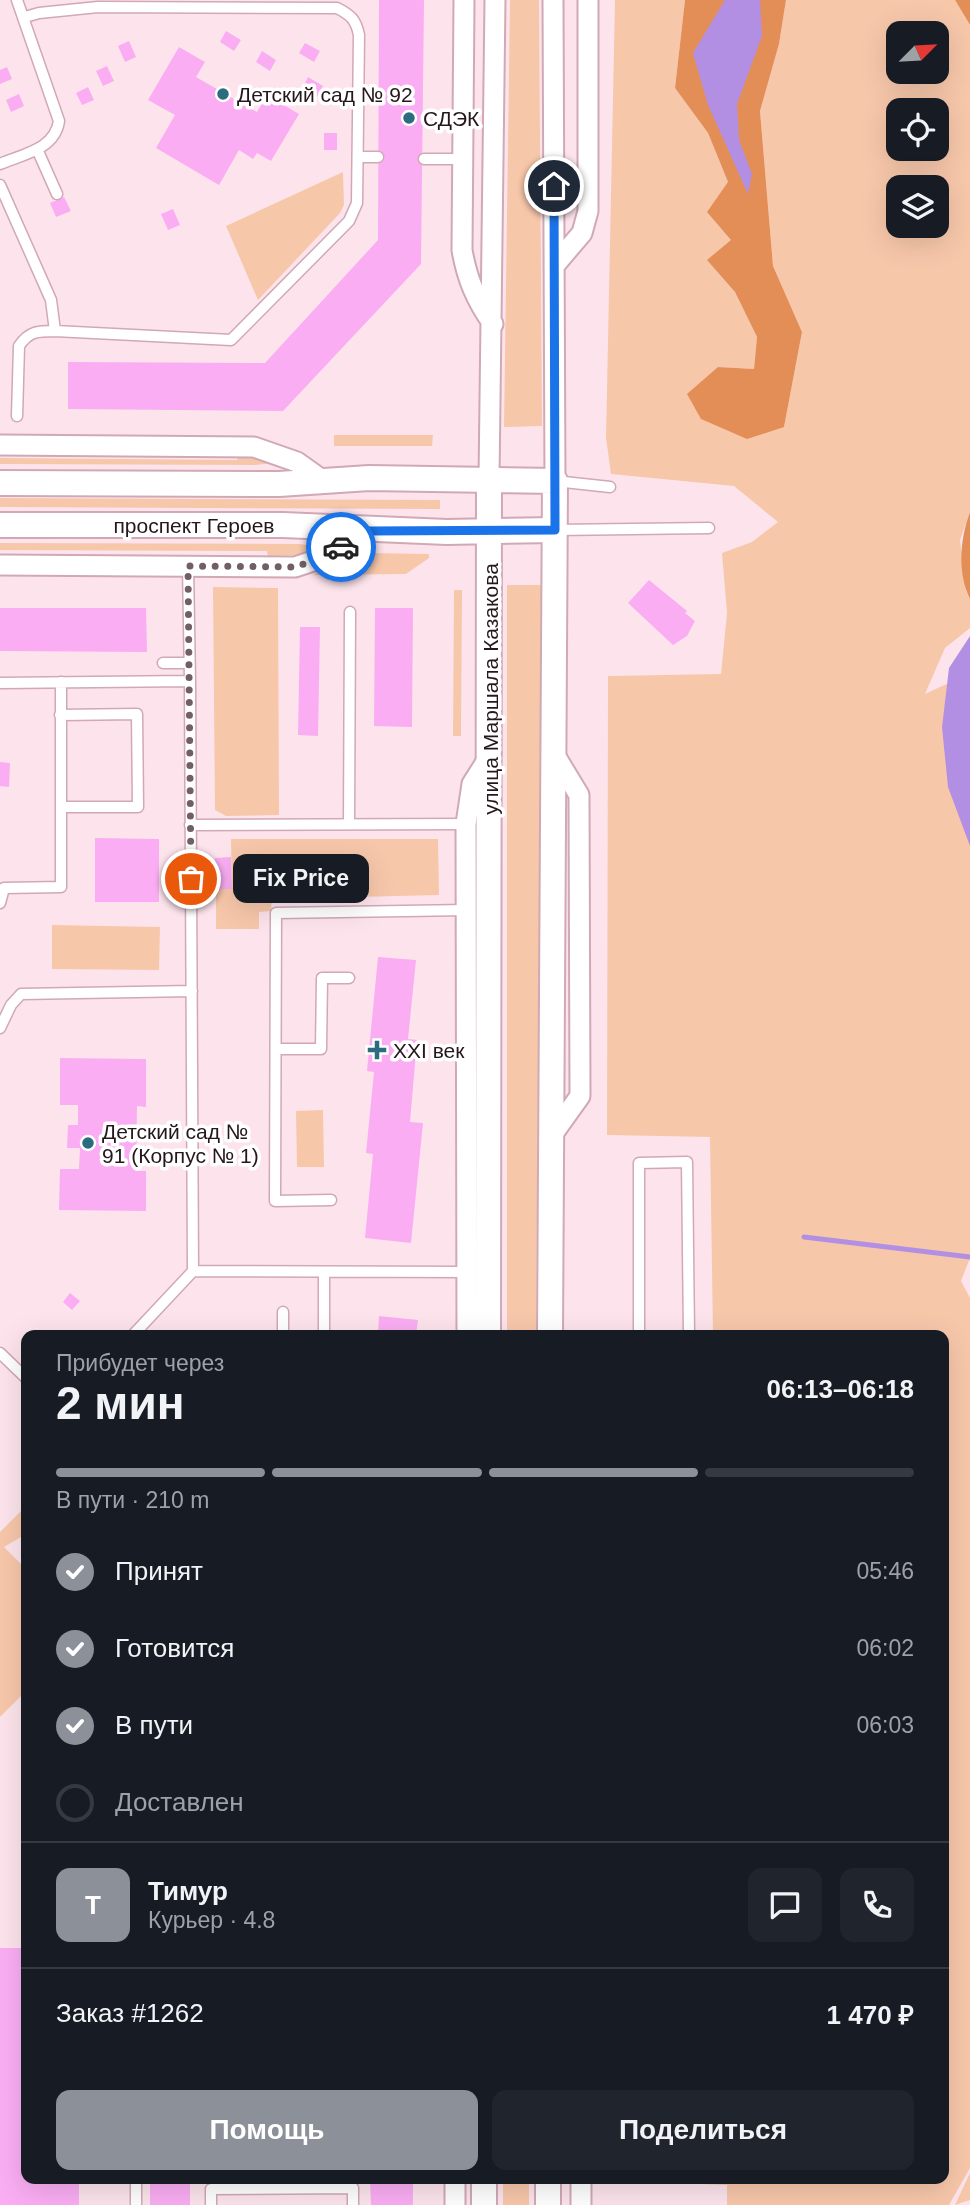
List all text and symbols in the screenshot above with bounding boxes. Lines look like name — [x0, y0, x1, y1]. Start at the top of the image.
north arrow — [886, 21, 948, 84]
map controls — [886, 21, 949, 238]
place label: Детский сад № 92 — [237, 83, 413, 106]
marker: Детский сад № 92 — [215, 86, 231, 102]
button: locate — [886, 98, 949, 161]
place label: СДЭК — [423, 107, 480, 130]
marker: СДЭК — [401, 110, 417, 126]
pin — [524, 156, 584, 216]
icon: home — [535, 167, 573, 205]
button: layers — [886, 175, 949, 238]
courier — [306, 512, 376, 582]
street label: проспект Героев — [114, 514, 275, 537]
icon: car — [322, 528, 360, 566]
street label: улица Маршала Казакова — [479, 563, 502, 815]
pin — [161, 849, 221, 909]
callout: Fix Price — [233, 854, 370, 903]
icon: bag — [172, 860, 210, 898]
text: Fix Price — [253, 865, 349, 891]
place label: XXI век — [393, 1039, 465, 1062]
marker: XXI век — [367, 1040, 387, 1060]
place label: Детский сад № 91 (Корпус № 1) — [102, 1120, 259, 1167]
marker: Детский сад № 91 (Корпус № 1) — [80, 1135, 96, 1151]
text: Прибудет через — [56, 1350, 224, 1376]
text: 06:13–06:18 — [767, 1374, 914, 1404]
text: 2 мин — [56, 1377, 184, 1429]
text: В пути · 210 m — [56, 1487, 209, 1513]
icon: check — [56, 1553, 94, 1591]
text: Принят — [115, 1556, 203, 1586]
text: 05:46 — [856, 1558, 914, 1584]
icon: check — [56, 1630, 94, 1668]
text: Готовится — [115, 1633, 234, 1663]
text: 06:02 — [856, 1635, 914, 1661]
icon: check — [56, 1707, 94, 1745]
text: В пути — [115, 1710, 193, 1740]
text: 06:03 — [856, 1712, 914, 1738]
text: Доставлен — [115, 1787, 244, 1817]
button: chat — [748, 1868, 822, 1942]
button: phone — [840, 1868, 914, 1942]
text: Тимур — [148, 1876, 228, 1906]
text: Т — [85, 1890, 101, 1920]
text: Курьер · 4.8 — [148, 1907, 275, 1933]
text: Заказ #1262 — [56, 1998, 204, 2028]
text: 1 470 ₽ — [827, 2000, 914, 2030]
button: Помощь — [56, 2090, 478, 2170]
button: Поделиться — [492, 2090, 914, 2170]

